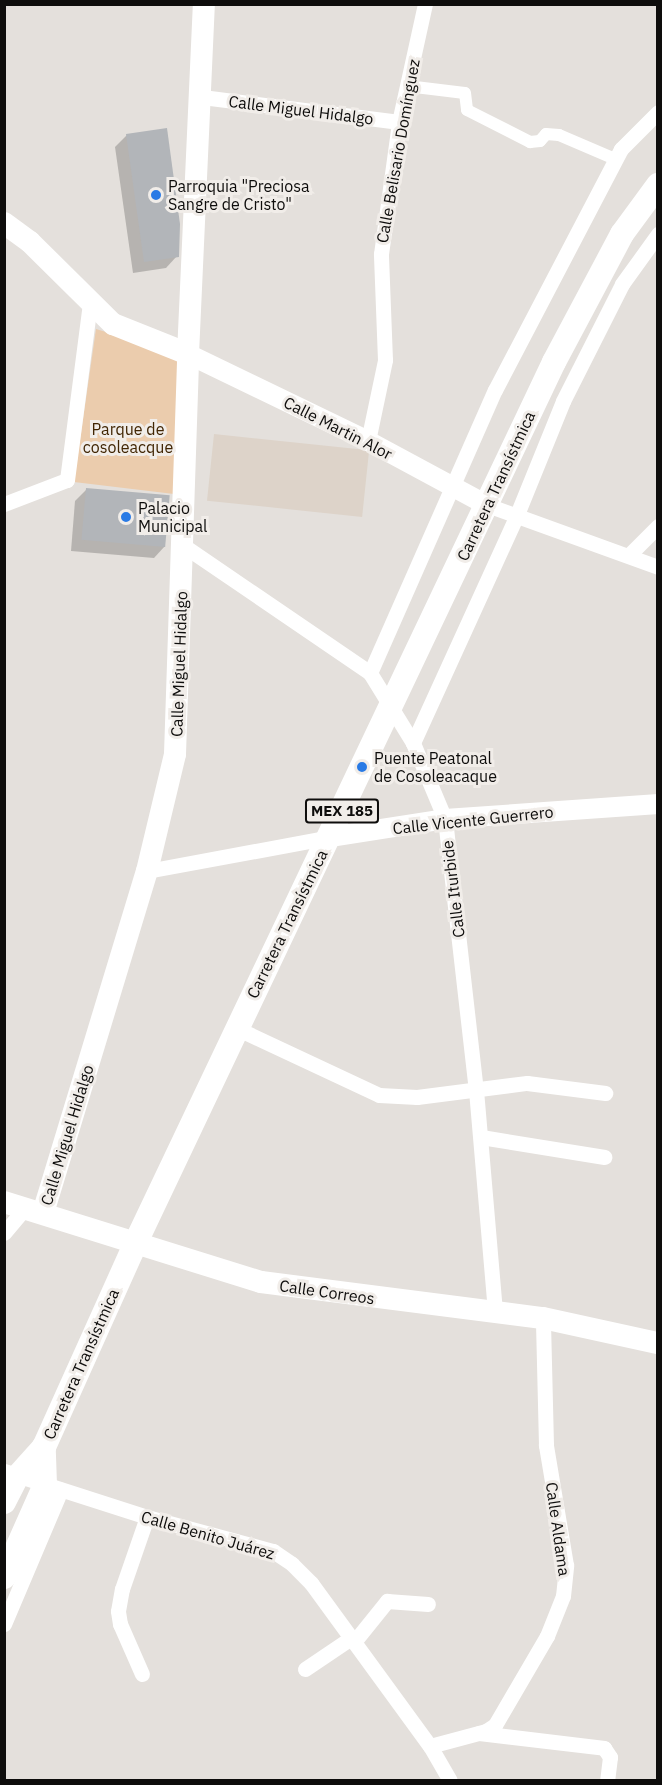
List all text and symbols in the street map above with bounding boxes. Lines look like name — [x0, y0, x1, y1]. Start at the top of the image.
street label: Calle Belisario Domínguez — [372, 57, 424, 245]
street label: Calle Miguel Hidalgo — [227, 92, 375, 128]
place label: Parroquia "Preciosa Sangre de Cristo" — [168, 176, 310, 214]
marker: Parroquia "Preciosa Sangre de Cristo" — [149, 188, 163, 202]
street label: Calle Martin Alor — [281, 392, 395, 464]
street label: Carretera Transístmica — [453, 408, 539, 564]
park label: Parque de cosoleacque — [83, 419, 173, 457]
place label: Palacio Municipal — [138, 498, 207, 536]
marker: Palacio Municipal — [119, 510, 133, 524]
street label: Calle Miguel Hidalgo — [167, 591, 191, 737]
place label: Puente Peatonal de Cosoleacaque — [374, 748, 497, 786]
marker: Puente Peatonal de Cosoleacaque — [355, 760, 369, 774]
road number: MEX 185 — [304, 799, 380, 823]
street label: Calle Vicente Guerrero — [392, 802, 554, 838]
street label: Calle Iturbide — [438, 839, 468, 939]
street label: Carretera Transístmica — [243, 847, 331, 1001]
street label: Calle Miguel Hidalgo — [36, 1062, 98, 1208]
street label: Calle Correos — [278, 1276, 376, 1308]
street label: Carretera Transístmica — [39, 1286, 123, 1442]
street label: Calle Aldama — [542, 1481, 574, 1577]
street label: Calle Benito Juárez — [139, 1507, 277, 1563]

